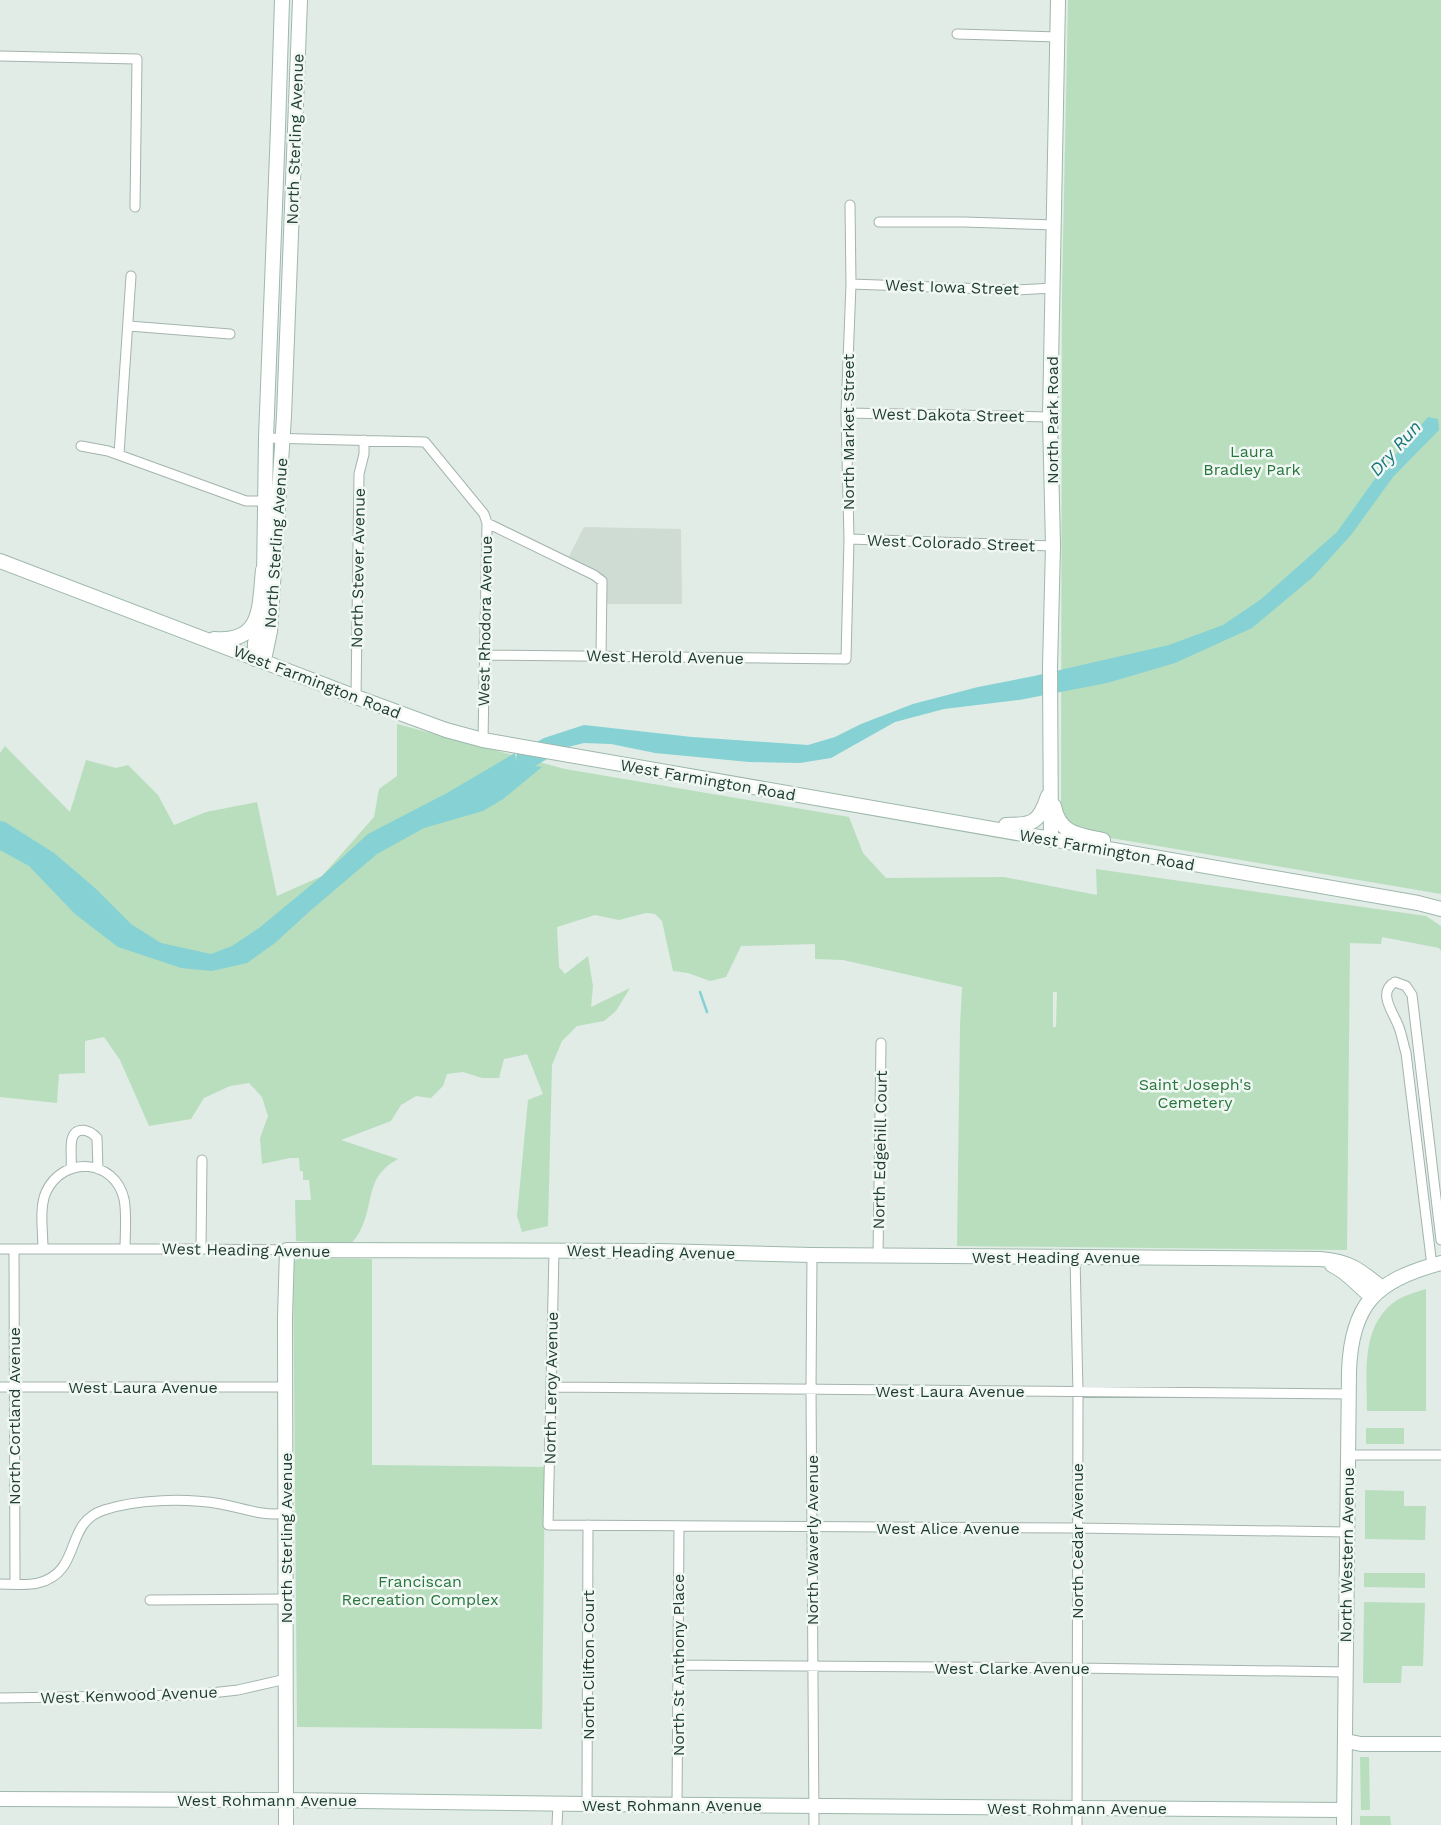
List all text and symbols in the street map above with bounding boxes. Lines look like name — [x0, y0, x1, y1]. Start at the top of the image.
street label: North Sterling Avenue — [283, 53, 307, 225]
street label: West Iowa Street — [885, 275, 1020, 299]
street label: North Market Street — [839, 353, 858, 510]
street label: North Park Road — [1043, 356, 1062, 484]
street label: West Dakota Street — [872, 404, 1025, 426]
water label: Dry Run — [1365, 416, 1425, 480]
park label: Laura Bradley Park — [1203, 442, 1301, 479]
street label: North Sterling Avenue — [261, 457, 291, 629]
street label: North Stever Avenue — [347, 488, 369, 648]
street label: West Colorado Street — [867, 531, 1036, 555]
street label: West Rhodora Avenue — [474, 535, 496, 707]
street label: West Farmington Road — [231, 641, 403, 723]
street label: West Herold Avenue — [586, 646, 744, 668]
street label: West Farmington Road — [619, 755, 797, 805]
street label: West Farmington Road — [1018, 825, 1196, 875]
street label: North Edgehill Court — [869, 1070, 891, 1230]
park label: Saint Joseph's Cemetery — [1139, 1075, 1251, 1112]
street label: West Heading Avenue — [162, 1239, 330, 1261]
street label: West Heading Avenue — [567, 1241, 735, 1263]
street label: West Heading Avenue — [972, 1248, 1140, 1267]
street label: North Leroy Avenue — [540, 1311, 562, 1465]
street label: North Cortland Avenue — [5, 1327, 24, 1505]
street label: West Laura Avenue — [68, 1378, 218, 1397]
street label: West Laura Avenue — [875, 1382, 1025, 1401]
street label: North Sterling Avenue — [277, 1452, 296, 1624]
street label: North Waverly Avenue — [803, 1455, 822, 1625]
street label: North Cedar Avenue — [1068, 1463, 1087, 1619]
street label: North Western Avenue — [1336, 1467, 1358, 1643]
street label: West Alice Avenue — [876, 1519, 1020, 1538]
park label: Franciscan Recreation Complex — [342, 1572, 498, 1609]
street label: North St Anthony Place — [669, 1574, 688, 1756]
street label: North Clifton Court — [579, 1590, 598, 1740]
street label: West Clarke Avenue — [934, 1659, 1090, 1678]
street label: West Kenwood Avenue — [40, 1682, 218, 1708]
street label: West Rohmann Avenue — [177, 1791, 357, 1810]
street label: West Rohmann Avenue — [582, 1796, 762, 1815]
street label: West Rohmann Avenue — [987, 1799, 1167, 1818]

